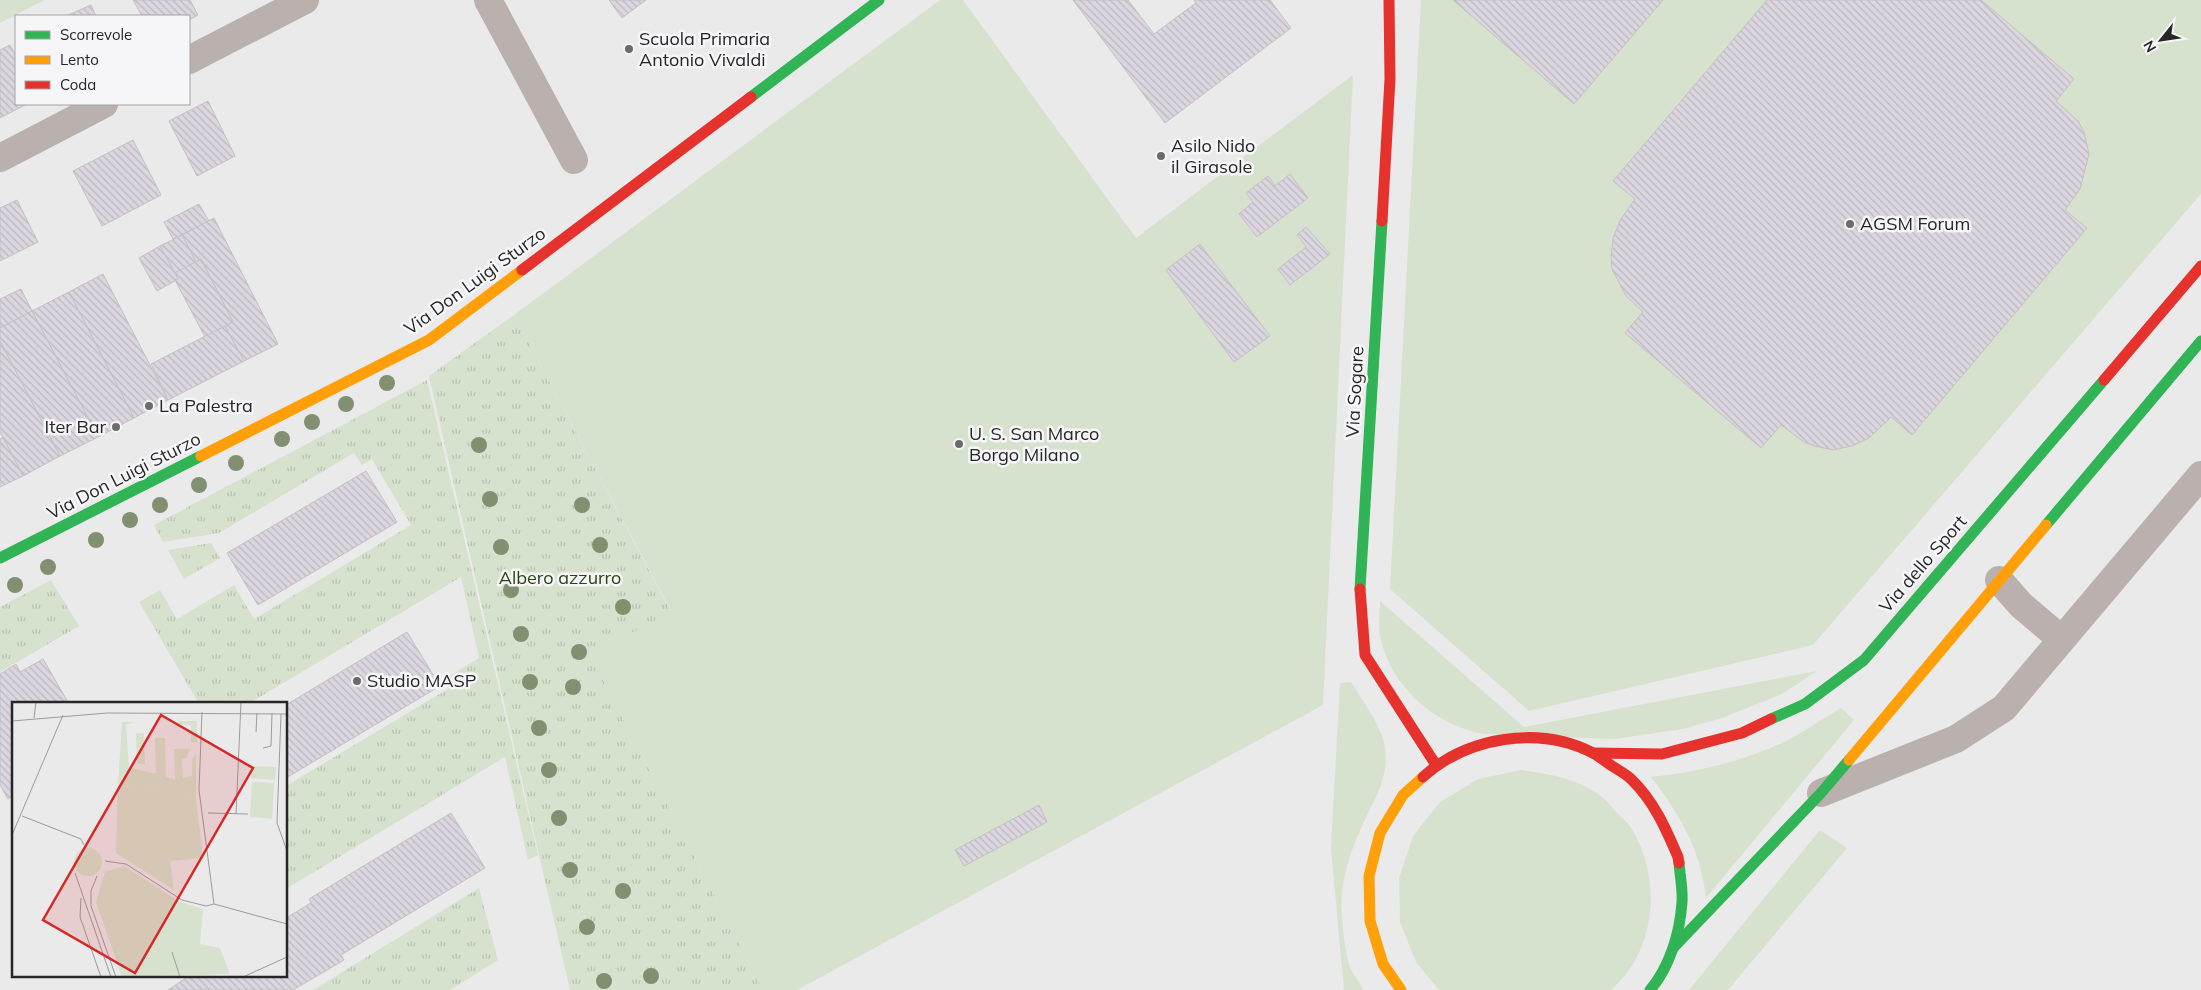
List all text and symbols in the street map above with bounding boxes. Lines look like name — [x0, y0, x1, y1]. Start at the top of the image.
legend — [15, 15, 190, 105]
north arrow — [2136, 15, 2186, 65]
text: Scorrevole — [60, 25, 132, 44]
place label: Scuola Primaria Antonio Vivaldi — [639, 27, 770, 71]
text: N — [2139, 37, 2160, 56]
marker: Scuola Primaria Antonio Vivaldi — [623, 43, 635, 55]
text: Lento — [60, 50, 99, 69]
text: Coda — [60, 75, 96, 94]
place label: Asilo Nido il Girasole — [1171, 134, 1255, 178]
marker: Asilo Nido il Girasole — [1155, 150, 1167, 162]
place label: AGSM Forum — [1860, 212, 1970, 235]
marker: AGSM Forum — [1844, 218, 1856, 230]
street label: Via Don Luigi Sturzo — [399, 222, 550, 340]
street label: Via Sogare — [1341, 346, 1368, 438]
place label: La Palestra — [159, 394, 253, 417]
marker: La Palestra — [143, 400, 155, 412]
place label: Iter Bar — [45, 415, 106, 438]
marker: Iter Bar — [110, 421, 122, 433]
place label: U. S. San Marco Borgo Milano — [969, 422, 1099, 466]
street label: Via Don Luigi Sturzo — [43, 427, 204, 524]
marker: U. S. San Marco Borgo Milano — [953, 438, 965, 450]
street label: Via dello Sport — [1874, 510, 1971, 617]
park label: Albero azzurro — [499, 566, 621, 589]
place label: Studio MASP — [367, 669, 476, 692]
marker: Studio MASP — [351, 675, 363, 687]
inset map — [12, 702, 288, 978]

